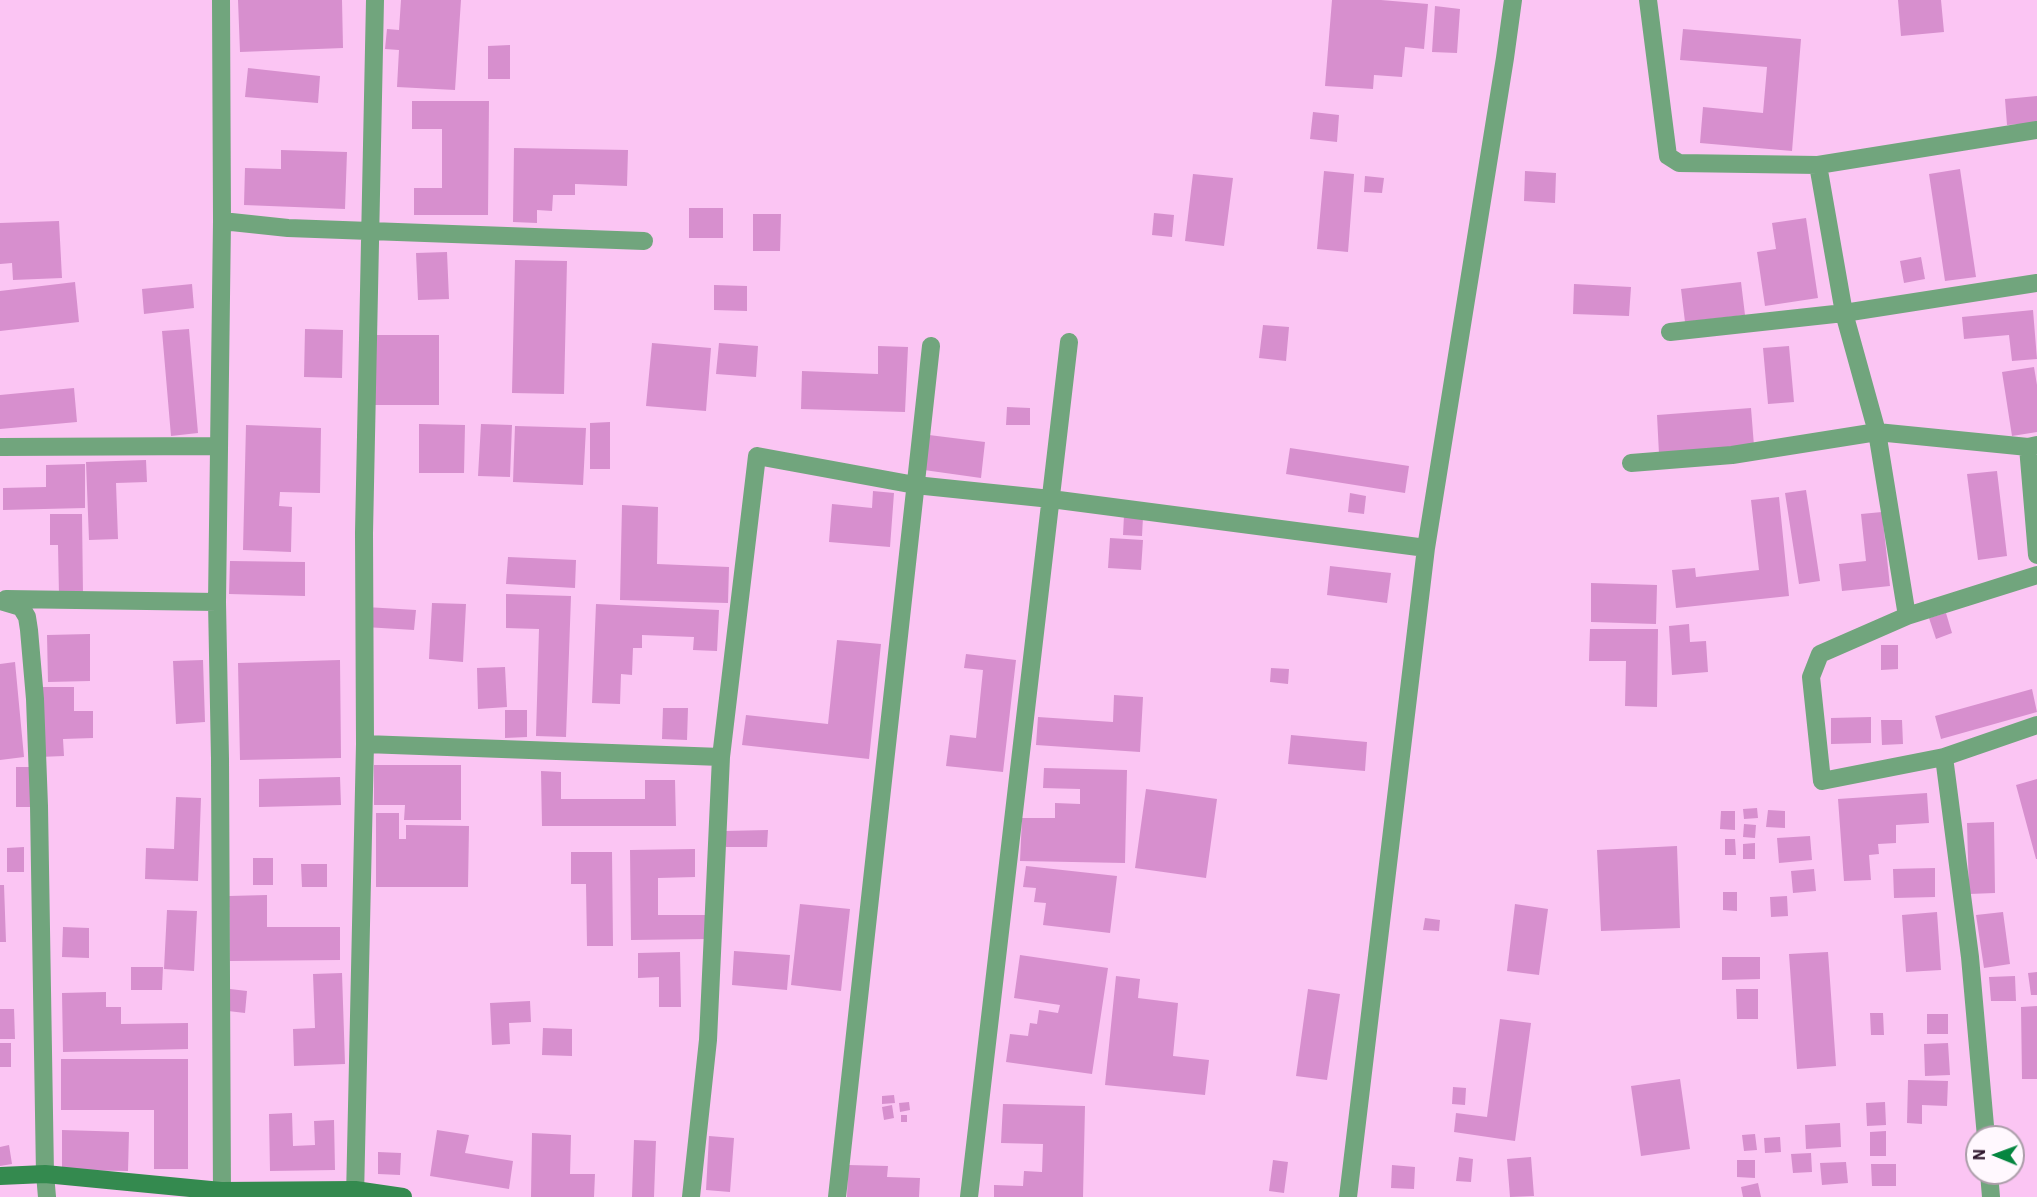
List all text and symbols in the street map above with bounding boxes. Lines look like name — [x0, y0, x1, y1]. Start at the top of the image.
north arrow — [1965, 1125, 2025, 1185]
text: N — [1969, 1149, 1989, 1161]

